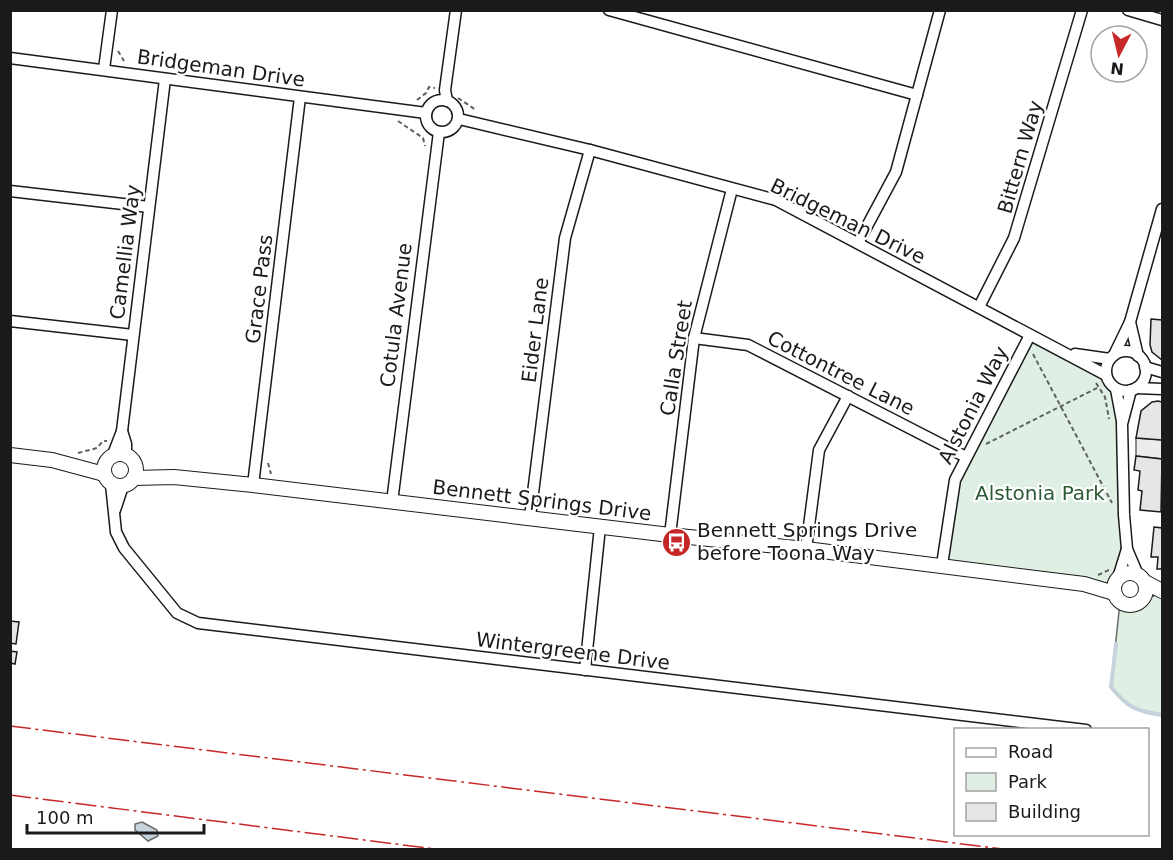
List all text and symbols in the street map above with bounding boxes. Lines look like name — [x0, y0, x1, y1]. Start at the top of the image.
north arrow — [1089, 24, 1149, 84]
street label: Bridgeman Drive — [136, 44, 306, 92]
text: N — [1109, 58, 1125, 79]
street label: Bittern Way — [992, 97, 1048, 216]
street label: Bridgeman Drive — [767, 173, 929, 269]
street label: Camellia Way — [105, 183, 145, 321]
street label: Grace Pass — [240, 233, 278, 345]
street label: Cotula Avenue — [375, 241, 417, 389]
street label: Eider Lane — [517, 276, 553, 384]
street label: Calla Street — [655, 298, 697, 418]
street label: Cottontree Lane — [763, 326, 919, 420]
street label: Alstonia Way — [933, 342, 1013, 468]
street label: Bennett Springs Drive — [431, 475, 653, 525]
park label: Alstonia Park — [975, 481, 1105, 505]
place label: Bennett Springs Drive before Toona Way — [697, 518, 917, 565]
bus stop icon: Bennett Springs Drive before Toona Way — [660, 526, 692, 558]
street label: Wintergreene Drive — [475, 627, 671, 675]
legend — [954, 728, 1149, 836]
text: Road — [1008, 741, 1053, 762]
text: Park — [1008, 771, 1047, 792]
scale bar — [27, 797, 204, 835]
text: Building — [1008, 801, 1081, 822]
text: 100 m — [36, 807, 94, 828]

